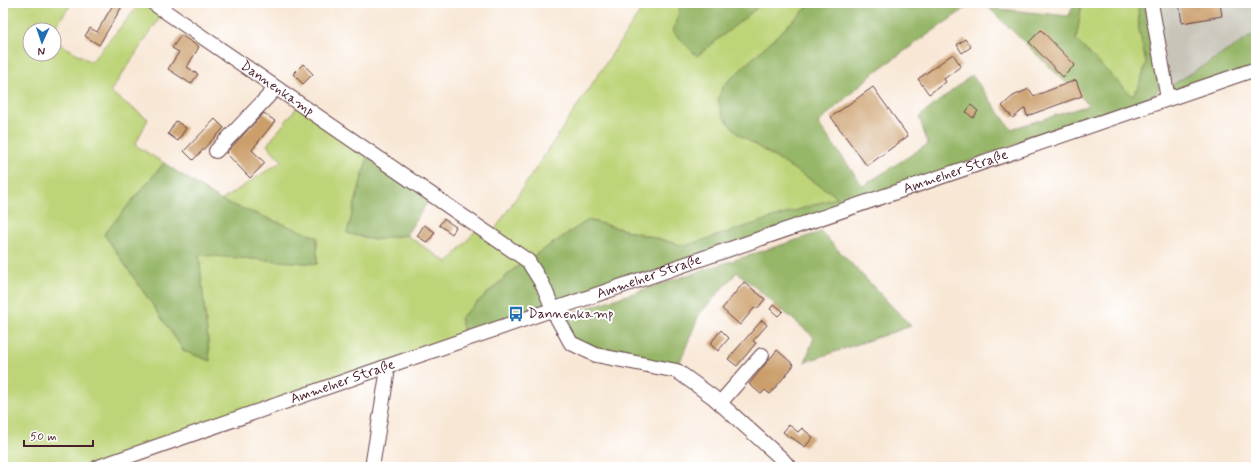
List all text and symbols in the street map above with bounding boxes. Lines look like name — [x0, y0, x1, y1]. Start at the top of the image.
north arrow — [22, 22, 62, 62]
text: N — [38, 44, 46, 58]
street label: Dannenkamp — [237, 57, 318, 120]
street label: Ammelner Straße — [901, 146, 1010, 198]
street label: Ammelner Straße — [594, 250, 704, 303]
bus stop icon: Dannenkamp — [507, 305, 525, 323]
place label: Dannenkamp — [528, 305, 614, 323]
street label: Ammelner Straße — [288, 355, 397, 408]
scale bar — [24, 422, 93, 448]
text: 50 m — [30, 429, 57, 445]

